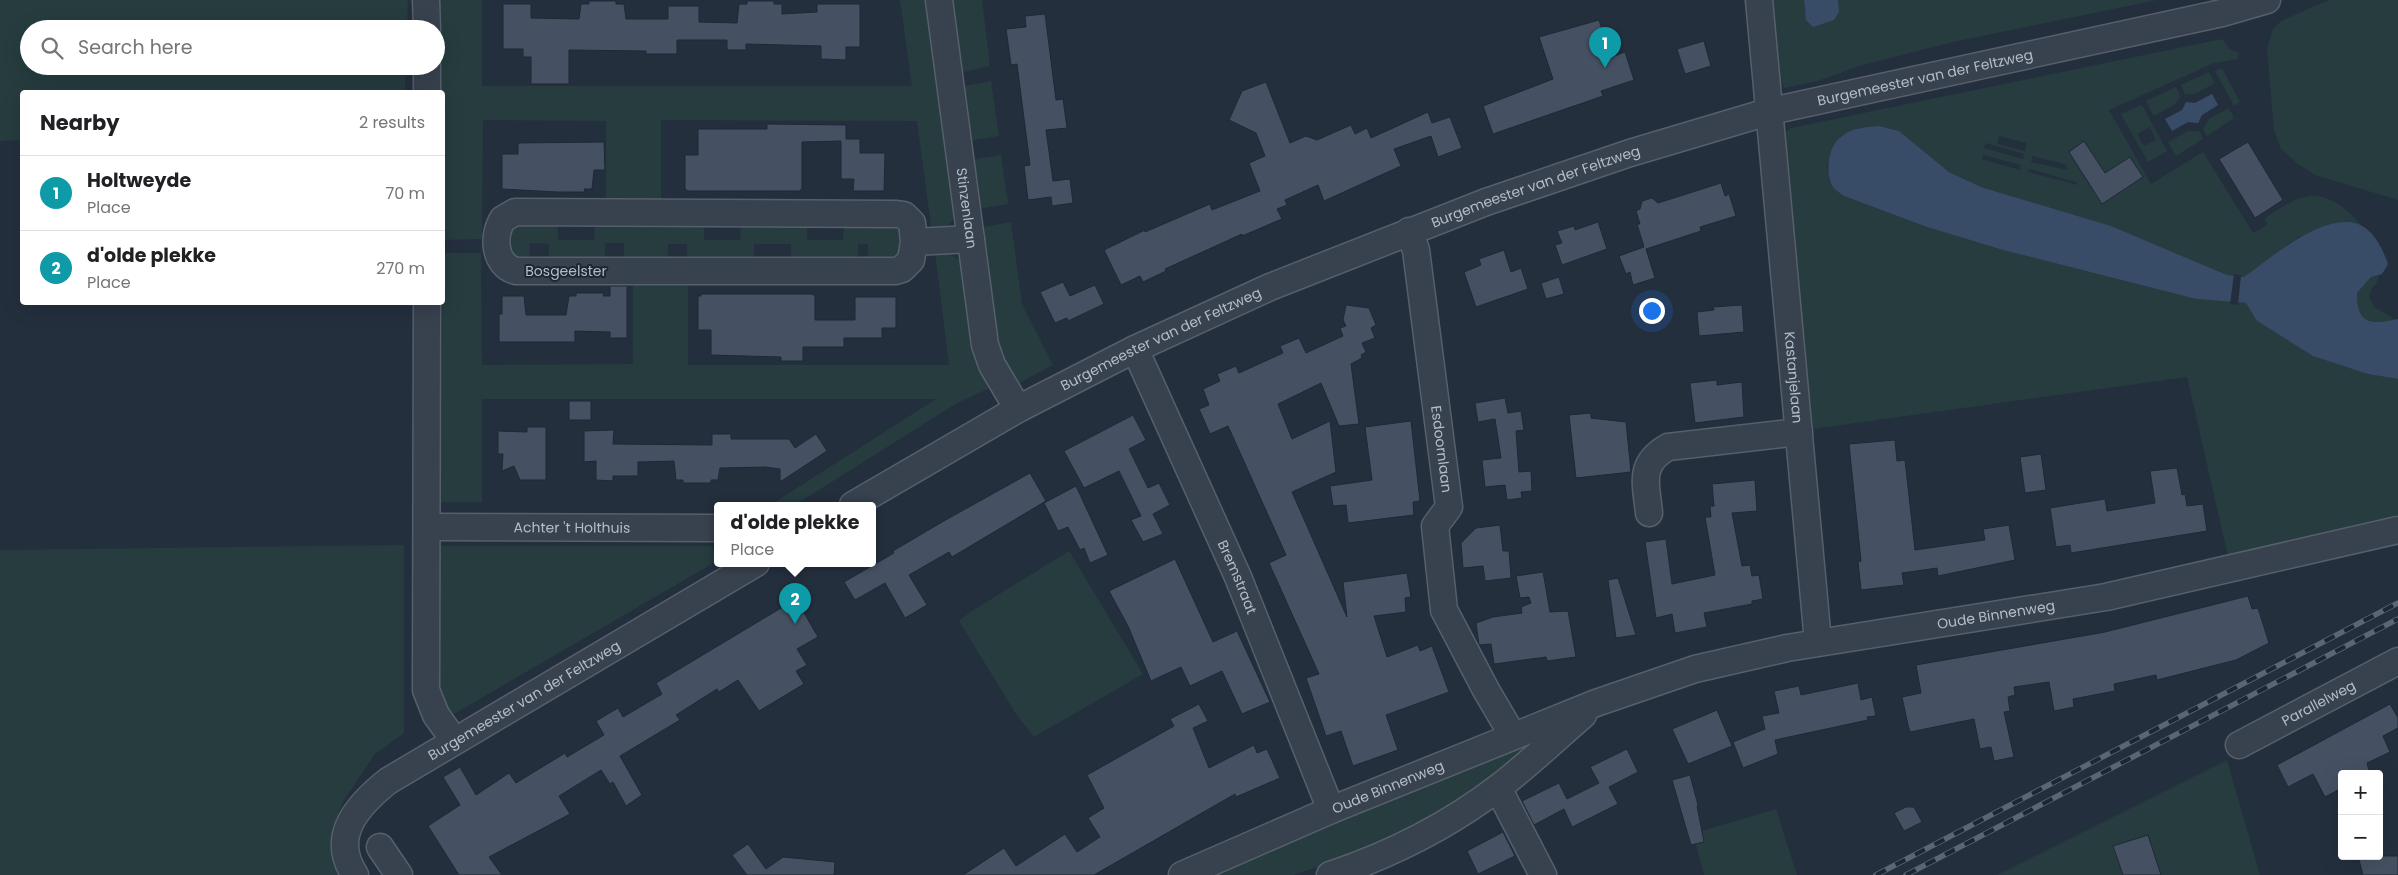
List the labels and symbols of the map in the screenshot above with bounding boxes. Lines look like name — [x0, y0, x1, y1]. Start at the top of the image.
pin: 1 — [1589, 27, 1621, 68]
street label: Burgemeester van der Feltzweg — [1815, 44, 2035, 111]
street label: Burgemeester van der Feltzweg — [1428, 141, 1642, 233]
street label: Stinzenlaan — [951, 167, 982, 250]
street label: Bosgeelster — [525, 261, 607, 281]
street label: Burgemeester van der Feltzweg — [1057, 282, 1264, 396]
your location — [1639, 298, 1665, 324]
street label: Kastanjelaan — [1780, 331, 1808, 424]
street label: Esdoornlaan — [1426, 404, 1457, 494]
street label: Achter 't Holthuis — [514, 517, 630, 538]
street label: Bremstraat — [1213, 537, 1262, 617]
pin: 2 — [779, 583, 811, 624]
street label: Oude Binnenweg — [1936, 595, 2056, 634]
street label: Burgemeester van der Feltzweg — [424, 636, 624, 765]
street label: Parallelweg — [2278, 675, 2359, 731]
street label: Oude Binnenweg — [1329, 755, 1447, 819]

